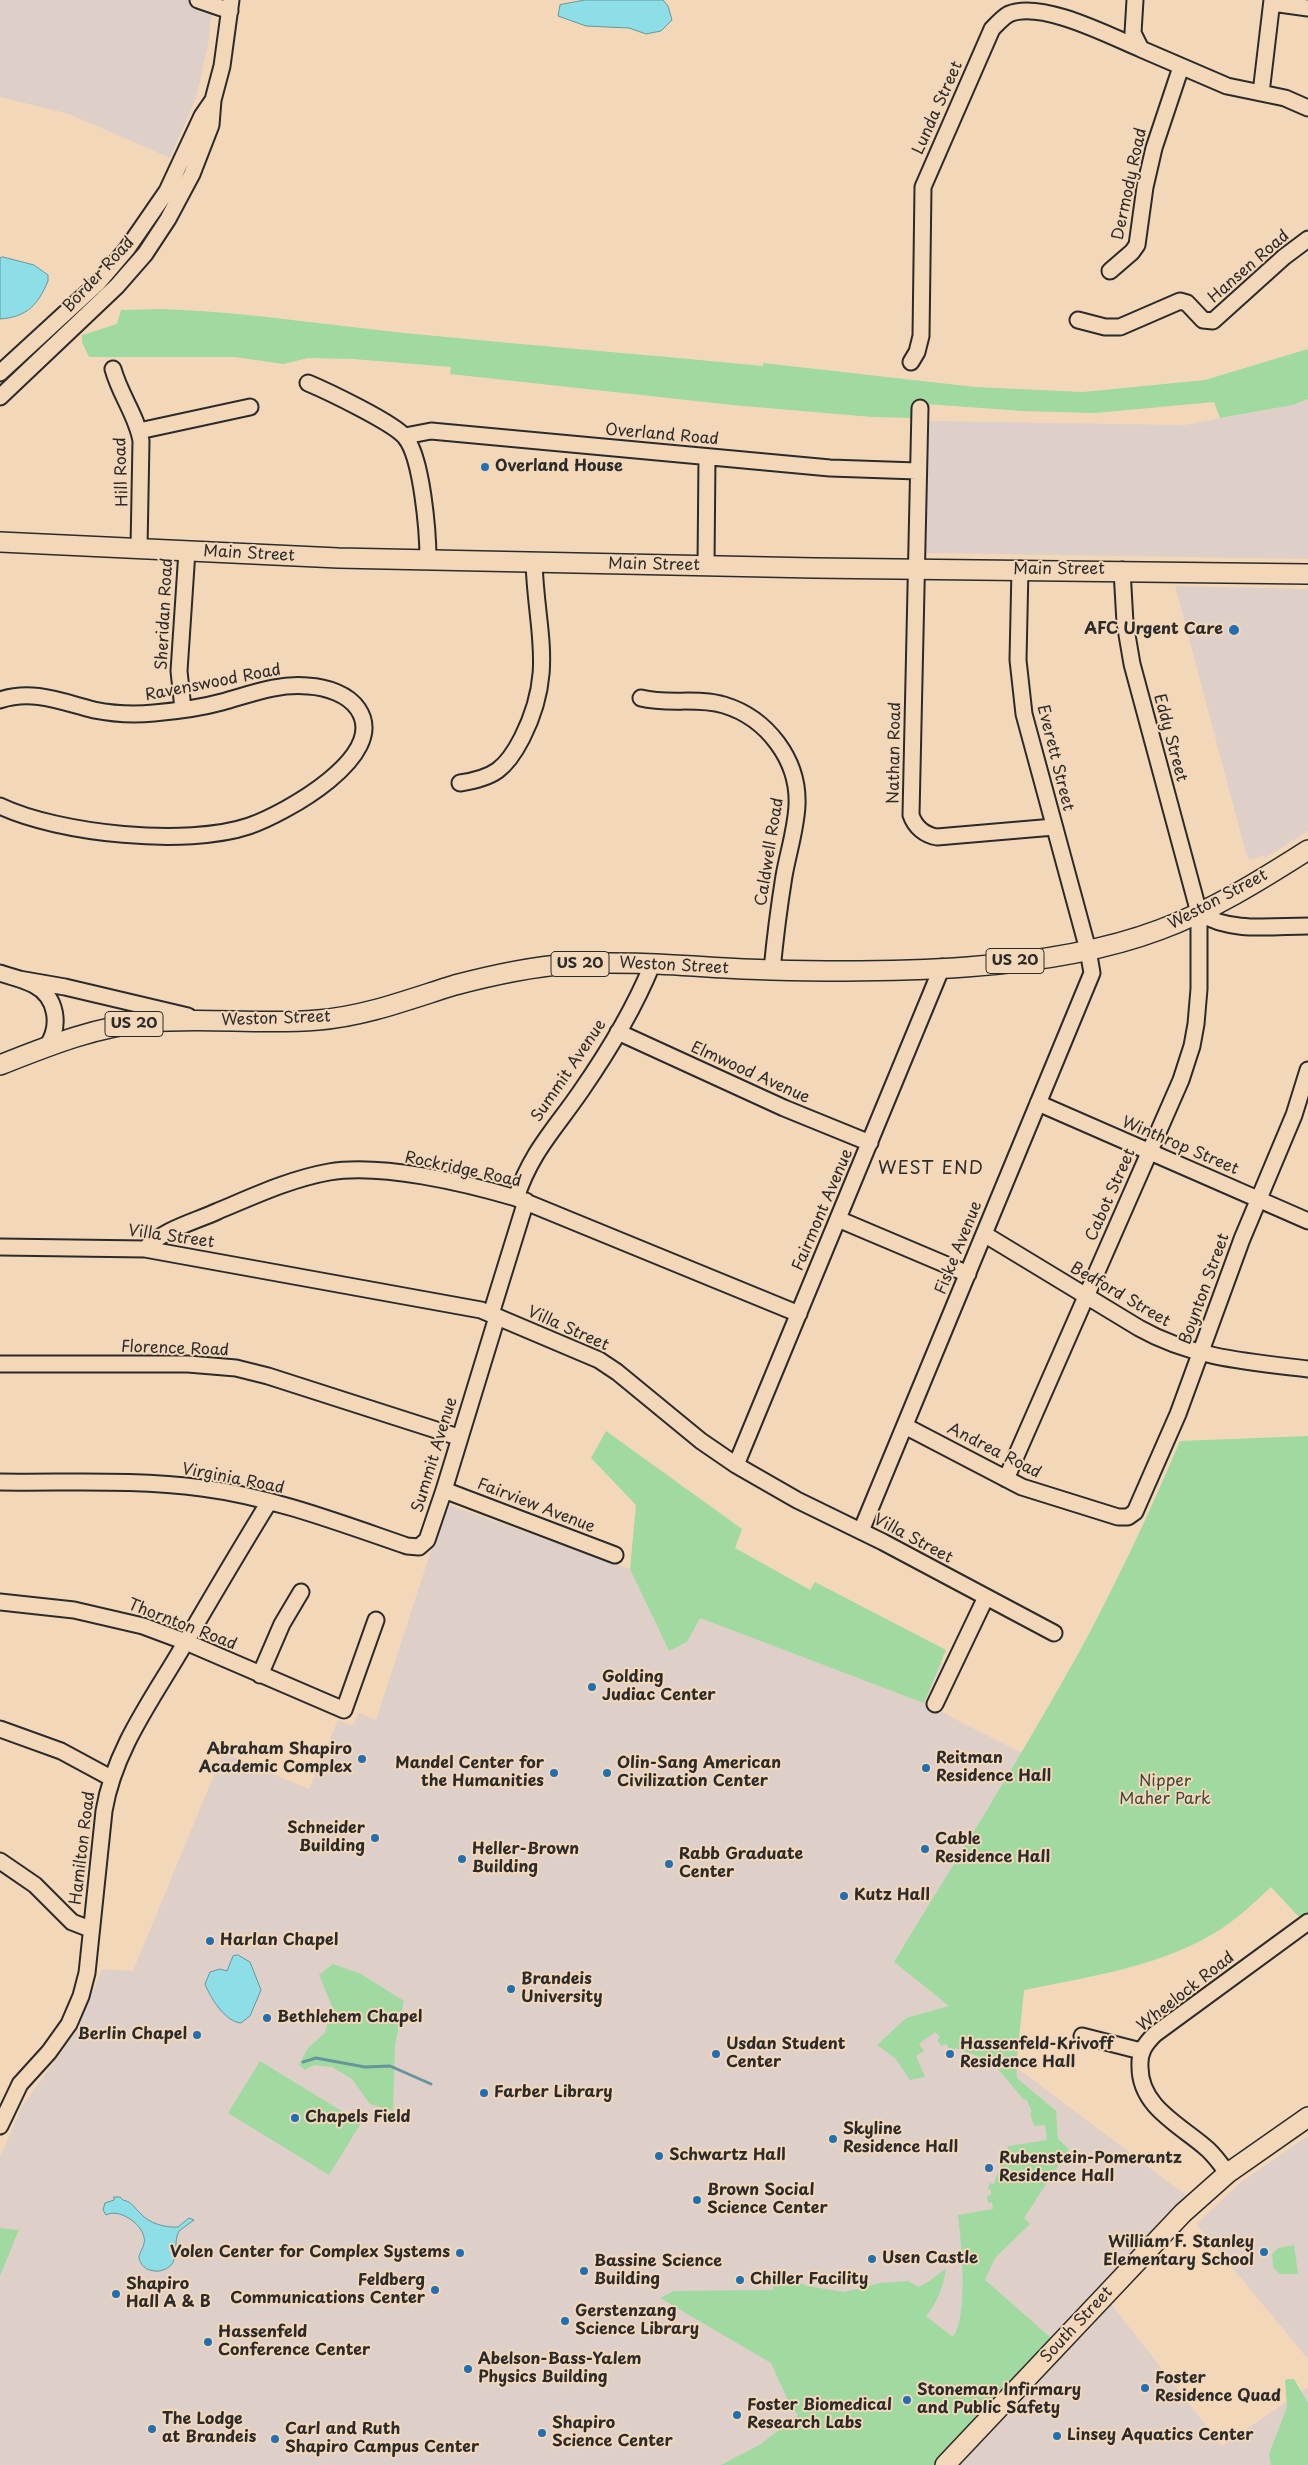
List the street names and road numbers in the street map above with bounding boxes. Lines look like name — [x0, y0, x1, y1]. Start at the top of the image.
street label: Lunda Street — [909, 58, 967, 158]
street label: Dermody Road — [1109, 126, 1151, 242]
street label: Hansen Road — [1205, 227, 1293, 307]
street label: Border Road — [59, 233, 139, 317]
street label: Overland Road — [604, 420, 720, 450]
street label: Hill Road — [111, 437, 133, 507]
street label: Main Street — [203, 542, 295, 566]
street label: Main Street — [608, 555, 700, 575]
street label: Sheridan Road — [152, 557, 178, 671]
street label: Main Street — [1013, 560, 1105, 580]
street label: Ravenswood Road — [143, 660, 283, 706]
street label: Eddy Street — [1149, 692, 1191, 784]
street label: Nathan Road — [885, 702, 905, 804]
street label: Everett Street — [1033, 703, 1077, 813]
street label: Caldwell Road — [752, 796, 788, 908]
street label: Weston Street — [1165, 866, 1271, 934]
road number: US 20 — [986, 948, 1044, 974]
road number: US 20 — [551, 952, 609, 976]
street label: Weston Street — [619, 954, 729, 978]
street label: Weston Street — [221, 1007, 331, 1031]
road number: US 20 — [105, 1012, 163, 1036]
street label: Summit Avenue — [528, 1016, 610, 1126]
street label: Elmwood Avenue — [688, 1038, 812, 1108]
street label: Winthrop Street — [1119, 1113, 1241, 1179]
street label: Fairmont Avenue — [789, 1146, 857, 1274]
street label: Cabot Street — [1082, 1146, 1140, 1244]
street label: Rockridge Road — [403, 1148, 523, 1192]
street label: Fiske Avenue — [932, 1199, 986, 1297]
street label: Villa Street — [127, 1221, 215, 1253]
street label: Boynton Street — [1176, 1231, 1234, 1347]
street label: Bedford Street — [1067, 1259, 1173, 1331]
street label: Villa Street — [524, 1303, 612, 1355]
street label: Florence Road — [121, 1338, 229, 1360]
street label: Summit Avenue — [408, 1395, 462, 1515]
street label: Andrea Road — [944, 1419, 1044, 1483]
street label: Virginia Road — [180, 1460, 286, 1498]
street label: Fairview Avenue — [474, 1475, 598, 1537]
street label: Villa Street — [870, 1510, 956, 1568]
street label: Thornton Road — [125, 1595, 239, 1655]
street label: Hamilton Road — [67, 1790, 99, 1906]
street label: Wheelock Road — [1134, 1948, 1238, 2036]
street label: South Street — [1037, 2283, 1117, 2367]

